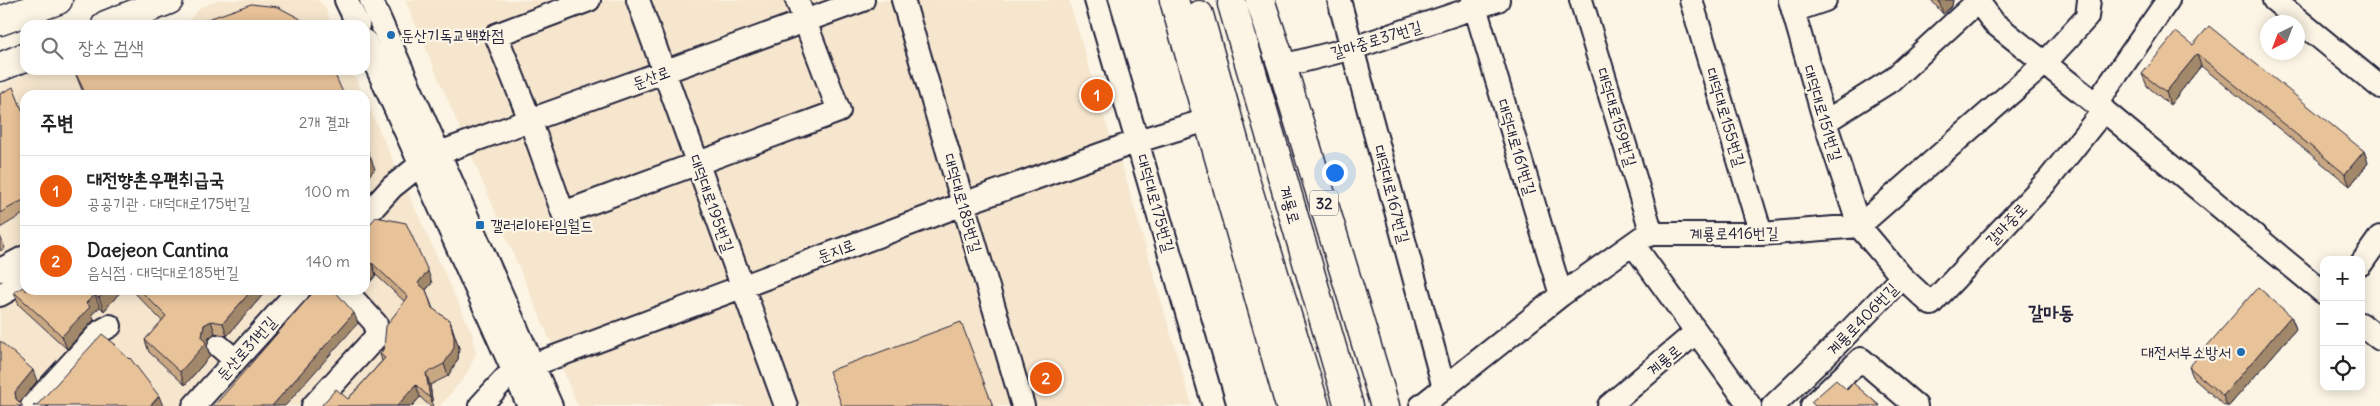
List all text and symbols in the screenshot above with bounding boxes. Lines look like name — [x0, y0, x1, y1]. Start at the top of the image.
north arrow — [2260, 15, 2305, 60]
street label: 갈마중로37번길 — [1328, 16, 1424, 62]
search box — [20, 20, 370, 75]
place label: 둔산기독교백화점 — [401, 25, 504, 45]
marker: 둔산기독교백화점 — [385, 29, 397, 41]
icon: search — [38, 34, 66, 62]
text: 장소 검색 — [78, 35, 144, 59]
street label: 둔산로 — [629, 61, 673, 93]
street label: 대덕대로151번길 — [1799, 63, 1847, 163]
street label: 대덕대로159번길 — [1593, 65, 1642, 169]
street label: 대덕대로155번길 — [1702, 65, 1751, 169]
pin: 1 — [1081, 76, 1113, 114]
street label: 대덕대로161번길 — [1493, 97, 1541, 197]
text: 주변 — [40, 109, 74, 136]
text: 2개 결과 — [299, 112, 350, 132]
street label: 대덕대로167번길 — [1369, 143, 1415, 245]
street label: 대덕대로185번길 — [939, 151, 987, 255]
street label: 대덕대로195번길 — [685, 152, 739, 254]
street label: 대덕대로175번길 — [1133, 152, 1180, 254]
your location — [1322, 160, 1348, 186]
text: 대전향촌우편취급국 — [87, 167, 225, 191]
text: 1 — [53, 181, 59, 201]
text: 100 m — [305, 181, 350, 201]
street label: 계룡로 — [1275, 184, 1305, 226]
road number: 32 — [1310, 190, 1338, 216]
text: 공공기관 · 대덕대로175번길 — [87, 193, 250, 213]
street label: 갈마중로 — [1981, 198, 2031, 250]
place label: 갤러리아타임월드 — [490, 215, 593, 235]
marker: 갤러리아타임월드 — [474, 219, 486, 231]
street label: 계룡로416번길 — [1689, 222, 1779, 244]
street label: 둔지로 — [814, 234, 858, 266]
text: Daejeon Cantina — [87, 238, 229, 262]
text: 2 — [52, 251, 60, 271]
text: 140 m — [306, 251, 350, 271]
map controls — [2320, 256, 2365, 391]
button: + — [2320, 256, 2365, 301]
text: 음식점 · 대덕대로185번길 — [87, 262, 239, 282]
street label: 계룡로406번길 — [1822, 278, 1902, 360]
district label: 갈마동 — [2028, 300, 2074, 324]
button: − — [2320, 301, 2365, 346]
street label: 둔산로31번길 — [212, 312, 280, 384]
street label: 계룡로 — [1643, 340, 1685, 380]
place label: 대전서부소방서 — [2141, 342, 2231, 362]
marker: 대전서부소방서 — [2235, 346, 2247, 358]
button: locate — [2320, 346, 2365, 391]
pin: 2 — [1030, 359, 1062, 397]

